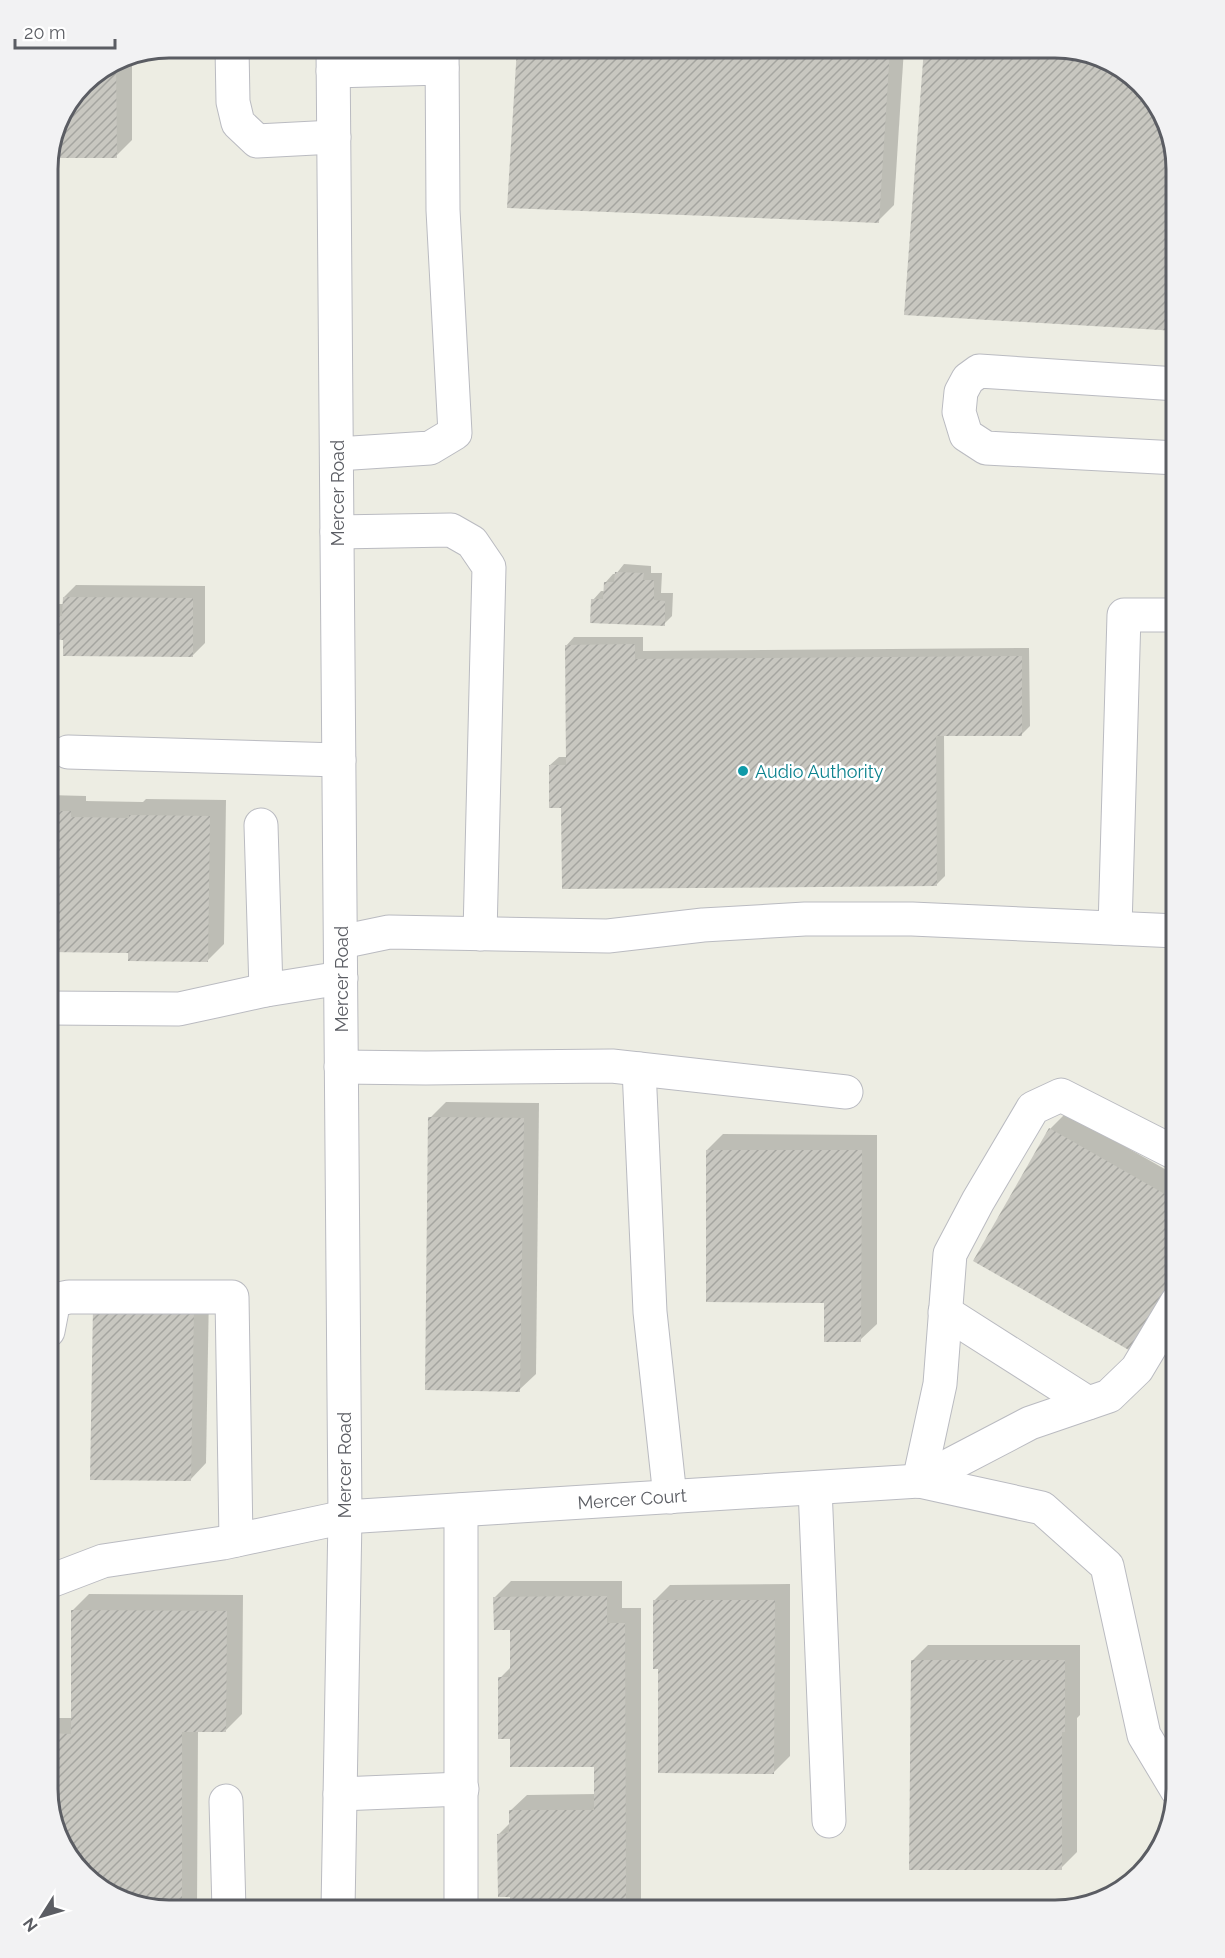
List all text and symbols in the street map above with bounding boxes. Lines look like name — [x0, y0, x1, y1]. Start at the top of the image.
scale bar — [15, 12, 116, 50]
text: 20 m — [24, 22, 66, 43]
street label: Mercer Road — [327, 440, 348, 546]
place label: Audio Authority — [755, 761, 884, 782]
marker: Audio Authority — [736, 764, 750, 778]
street label: Mercer Road — [331, 926, 352, 1032]
street label: Mercer Road — [334, 1412, 355, 1518]
street label: Mercer Court — [577, 1485, 687, 1513]
north arrow — [12, 1886, 72, 1946]
text: N — [19, 1914, 42, 1935]

